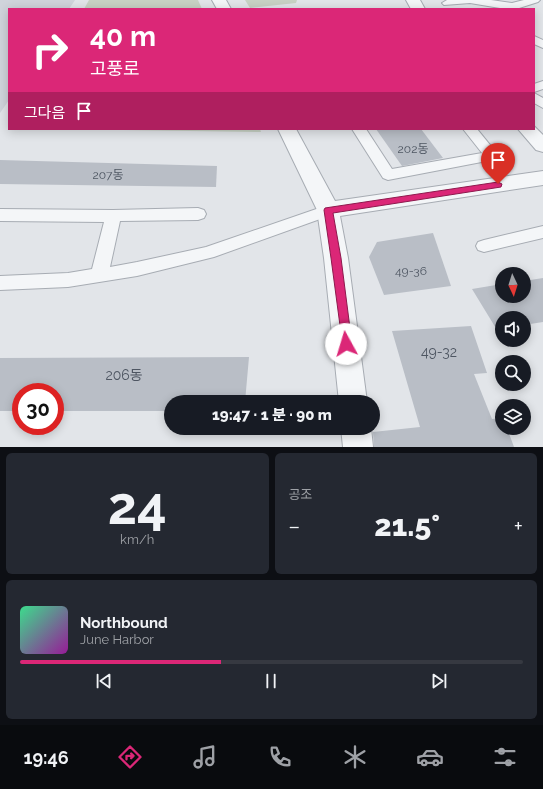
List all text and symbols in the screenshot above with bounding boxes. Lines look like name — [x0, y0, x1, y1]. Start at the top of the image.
text: 40 m — [90, 20, 156, 53]
icon: right — [24, 24, 76, 76]
text: 고풍로 — [90, 58, 140, 79]
icon: arrive — [73, 100, 95, 122]
text: 그다음 — [24, 104, 65, 122]
house number: 202동 — [398, 142, 428, 156]
pin — [481, 143, 515, 184]
icon: arrive — [487, 149, 509, 171]
house number: 207동 — [93, 168, 123, 182]
house number: 49-36 — [395, 264, 427, 278]
north arrow — [495, 267, 531, 303]
map controls — [495, 267, 531, 435]
button: sound — [495, 311, 531, 347]
position arrow — [325, 323, 367, 365]
house number: 49-32 — [421, 344, 457, 360]
button: search — [495, 355, 531, 391]
house number: 206동 — [105, 367, 143, 383]
speed limit sign: 30 — [12, 383, 64, 435]
button: layers — [495, 399, 531, 435]
text: 19:47 · 1 분 · 90 m — [212, 406, 332, 424]
text: 24 — [108, 475, 167, 536]
text: 공조 — [289, 487, 312, 502]
text: 21.5° — [374, 508, 440, 543]
text: − — [289, 513, 300, 539]
text: + — [514, 513, 523, 539]
text: km/h — [120, 532, 154, 547]
text: Northbound — [80, 614, 168, 632]
text: June Harbor — [80, 632, 154, 647]
icon: previous — [93, 670, 115, 692]
icon: pause — [260, 670, 282, 692]
icon: next — [428, 670, 450, 692]
icon: directions — [116, 743, 144, 771]
icon: music — [191, 743, 219, 771]
icon: phone — [266, 743, 294, 771]
icon: climate — [341, 743, 369, 771]
icon: car — [416, 743, 444, 771]
icon: filters — [491, 743, 519, 771]
text: 19:46 — [24, 747, 69, 768]

